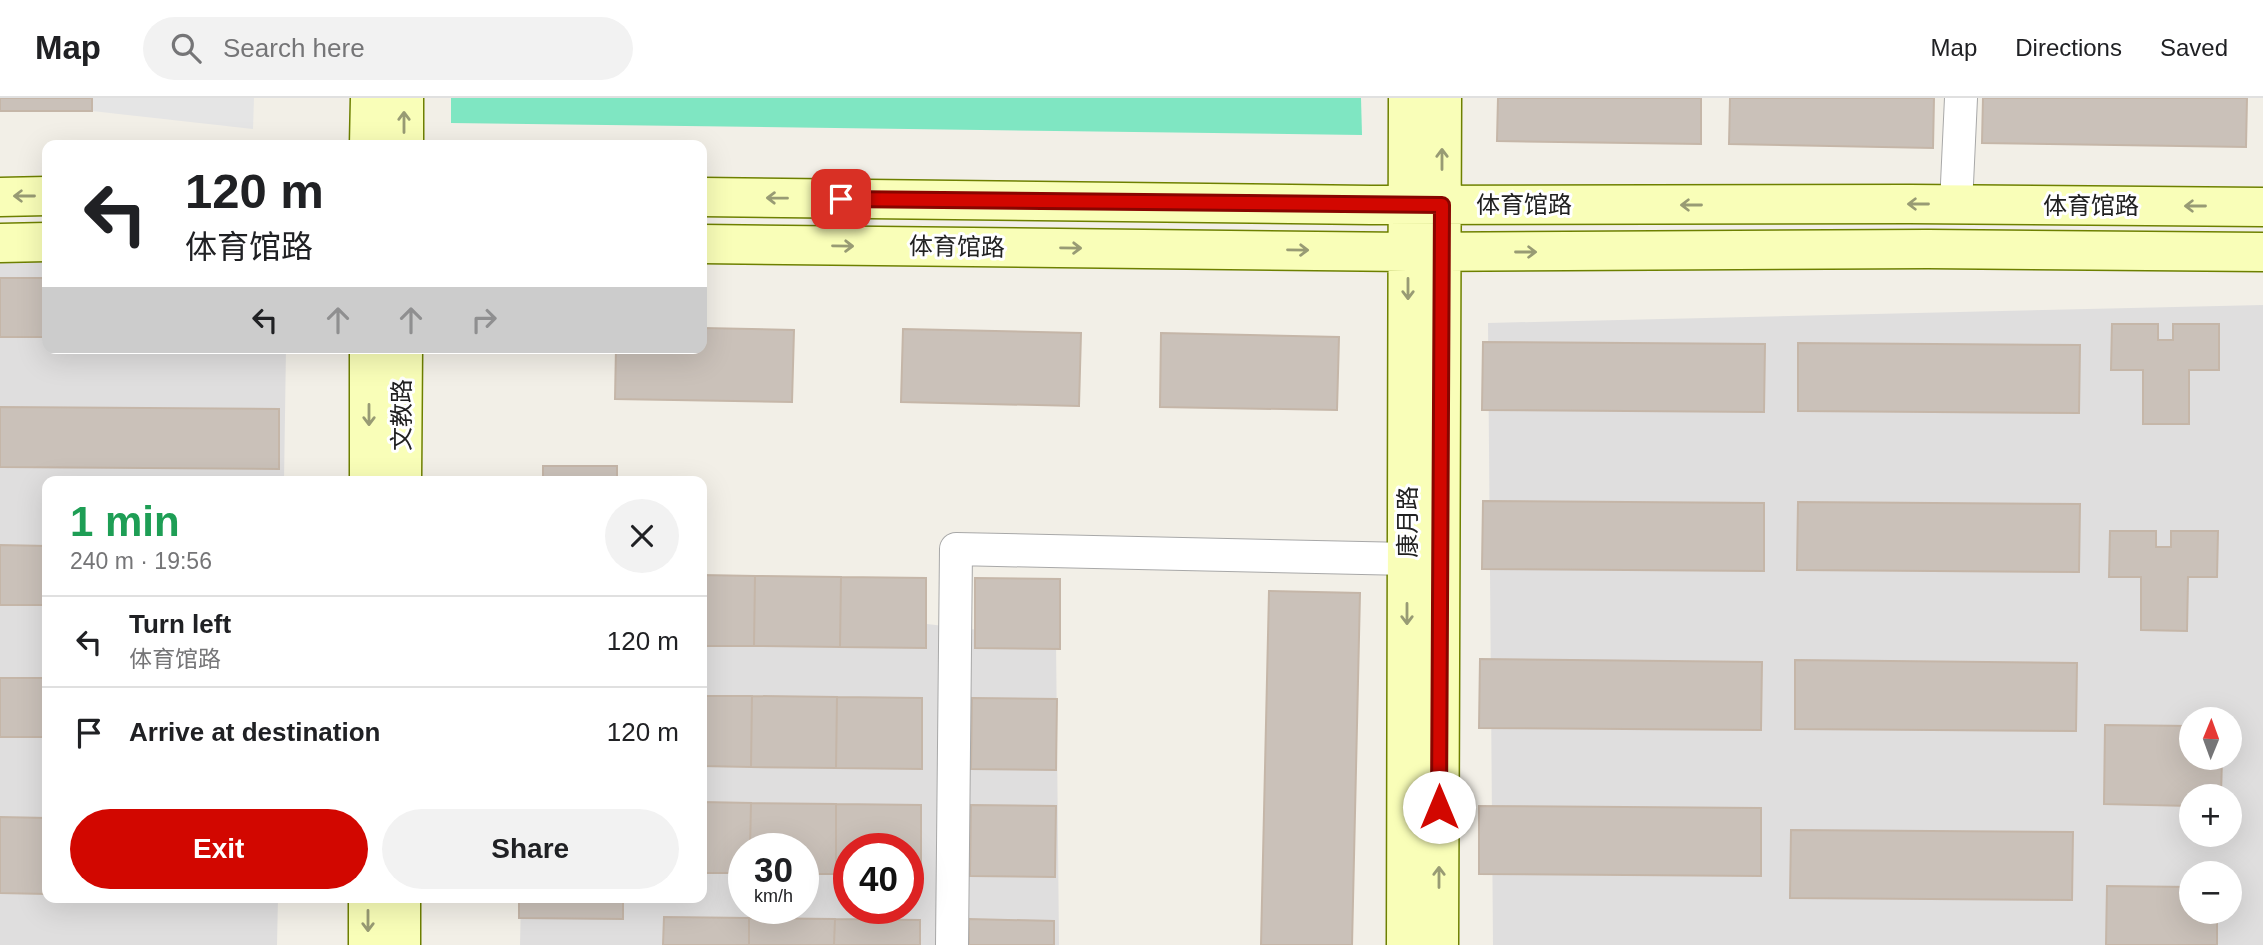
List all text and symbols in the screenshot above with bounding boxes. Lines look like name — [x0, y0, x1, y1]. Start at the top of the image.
search box — [143, 17, 633, 80]
text: Map — [35, 29, 101, 66]
icon: search — [167, 29, 205, 67]
text: Search here — [223, 33, 365, 63]
text: Map — [1931, 34, 1977, 61]
text: Directions — [2015, 34, 2122, 61]
text: Saved — [2160, 34, 2228, 61]
one-way arrow — [397, 110, 411, 133]
one-way arrow — [1435, 148, 1449, 171]
text: 120 m — [185, 164, 324, 218]
icon: left — [70, 168, 161, 259]
pin — [811, 169, 871, 229]
icon: arrive — [822, 180, 860, 218]
one-way arrow — [12, 189, 35, 203]
one-way arrow — [766, 191, 789, 205]
street label: 体育馆路 — [1476, 191, 1572, 218]
street label: 体育馆路 — [2043, 192, 2139, 219]
one-way arrow — [1907, 197, 1930, 211]
one-way arrow — [1680, 198, 1703, 212]
one-way arrow — [2184, 199, 2207, 213]
text: 体育馆路 — [185, 229, 313, 265]
street label: 体育馆路 — [909, 232, 1005, 261]
one-way arrow — [832, 239, 855, 252]
one-way arrow — [1059, 241, 1082, 255]
one-way arrow — [1287, 244, 1310, 257]
one-way arrow — [1514, 245, 1537, 258]
one-way arrow — [1401, 277, 1415, 300]
icon: left — [246, 301, 284, 339]
icon: ahead — [319, 301, 357, 339]
icon: ahead — [392, 301, 430, 339]
icon: right — [465, 301, 503, 339]
street label: 文教路 — [388, 379, 415, 451]
one-way arrow — [362, 403, 376, 426]
street label: 康月路 — [1394, 486, 1421, 558]
text: 1 min — [70, 498, 180, 545]
button: close — [605, 499, 679, 573]
text: 240 m · 19:56 — [70, 548, 212, 574]
one-way arrow — [1400, 602, 1414, 625]
text: Turn left — [129, 609, 231, 639]
icon: left — [70, 623, 108, 661]
text: 120 m — [607, 626, 679, 656]
text: 体育馆路 — [129, 646, 221, 672]
north arrow — [2179, 707, 2242, 770]
map controls — [2179, 707, 2242, 924]
icon: arrive — [70, 714, 108, 752]
text: Arrive at destination — [129, 717, 380, 747]
text: 120 m — [607, 717, 679, 747]
position arrow — [1402, 770, 1476, 844]
button: + — [2179, 784, 2242, 847]
button: Exit — [70, 809, 368, 889]
button: Share — [382, 809, 679, 889]
speed limit sign: 40 — [833, 833, 924, 924]
text: 30 — [754, 850, 793, 889]
button: − — [2179, 861, 2242, 924]
one-way arrow — [1432, 866, 1446, 889]
text: km/h — [754, 886, 793, 906]
one-way arrow — [361, 910, 375, 933]

